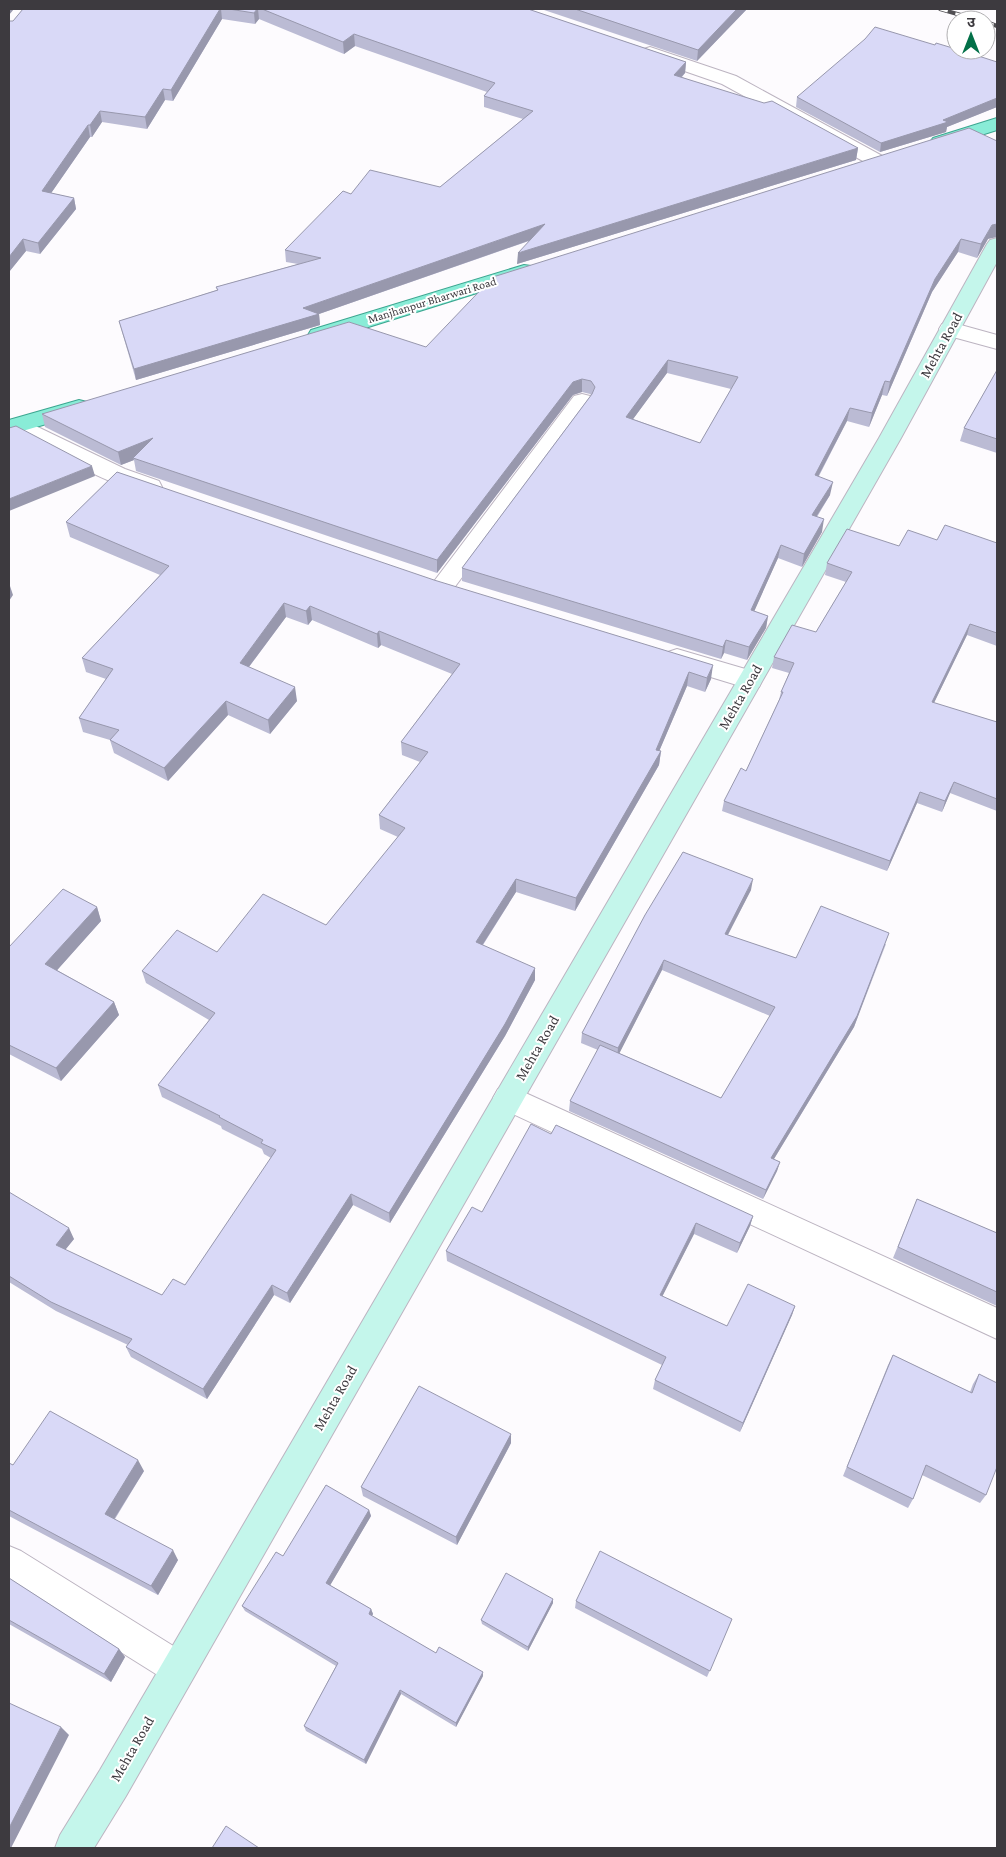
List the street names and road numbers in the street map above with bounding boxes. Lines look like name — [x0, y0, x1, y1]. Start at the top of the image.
street label: Manjhanpur Bharwari Road — [366, 274, 499, 326]
street label: Mehta Road — [917, 309, 966, 380]
street label: Mehta Road — [715, 662, 765, 732]
street label: Mehta Road — [512, 1013, 562, 1083]
street label: Mehta Road — [310, 1363, 360, 1433]
street label: Mehta Road — [107, 1714, 157, 1784]

